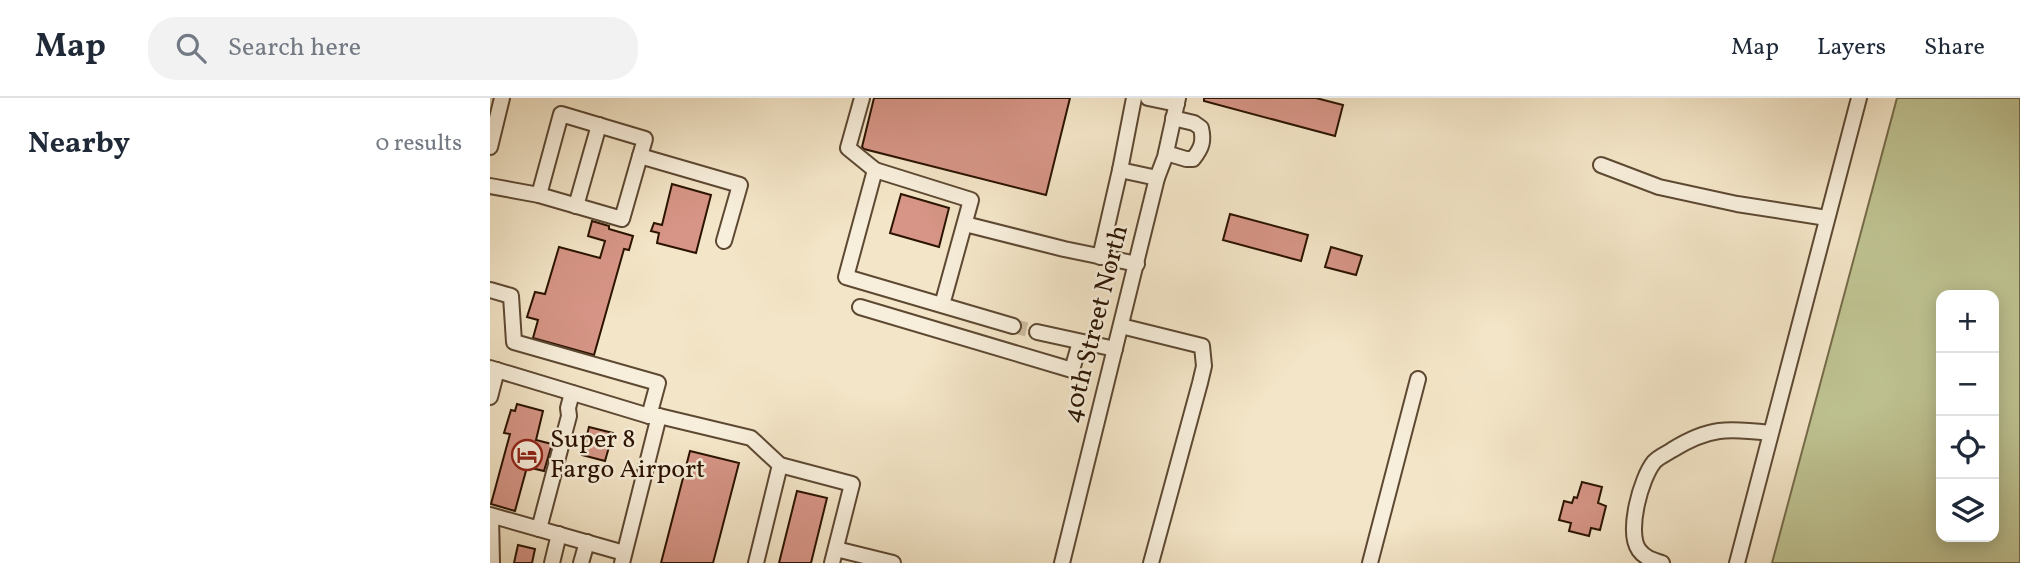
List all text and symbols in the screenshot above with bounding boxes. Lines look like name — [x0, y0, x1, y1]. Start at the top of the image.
search box — [148, 17, 638, 80]
text: Map — [35, 25, 106, 71]
icon: search — [172, 29, 210, 67]
text: Search here — [228, 30, 361, 66]
text: Map — [1731, 31, 1779, 65]
text: Layers — [1817, 31, 1886, 65]
text: Share — [1924, 31, 1985, 65]
text: Nearby — [28, 123, 130, 165]
text: 0 results — [375, 128, 462, 160]
street label: 40th Street North — [1054, 221, 1138, 427]
map controls — [1936, 290, 1999, 542]
button: + — [1936, 290, 1999, 353]
button: − — [1936, 353, 1999, 416]
button: locate — [1936, 416, 1999, 479]
place label: Super 8 Fargo Airport — [550, 422, 705, 488]
hotel icon: Super 8 Fargo Airport — [510, 438, 544, 472]
button: layers — [1936, 479, 1999, 542]

